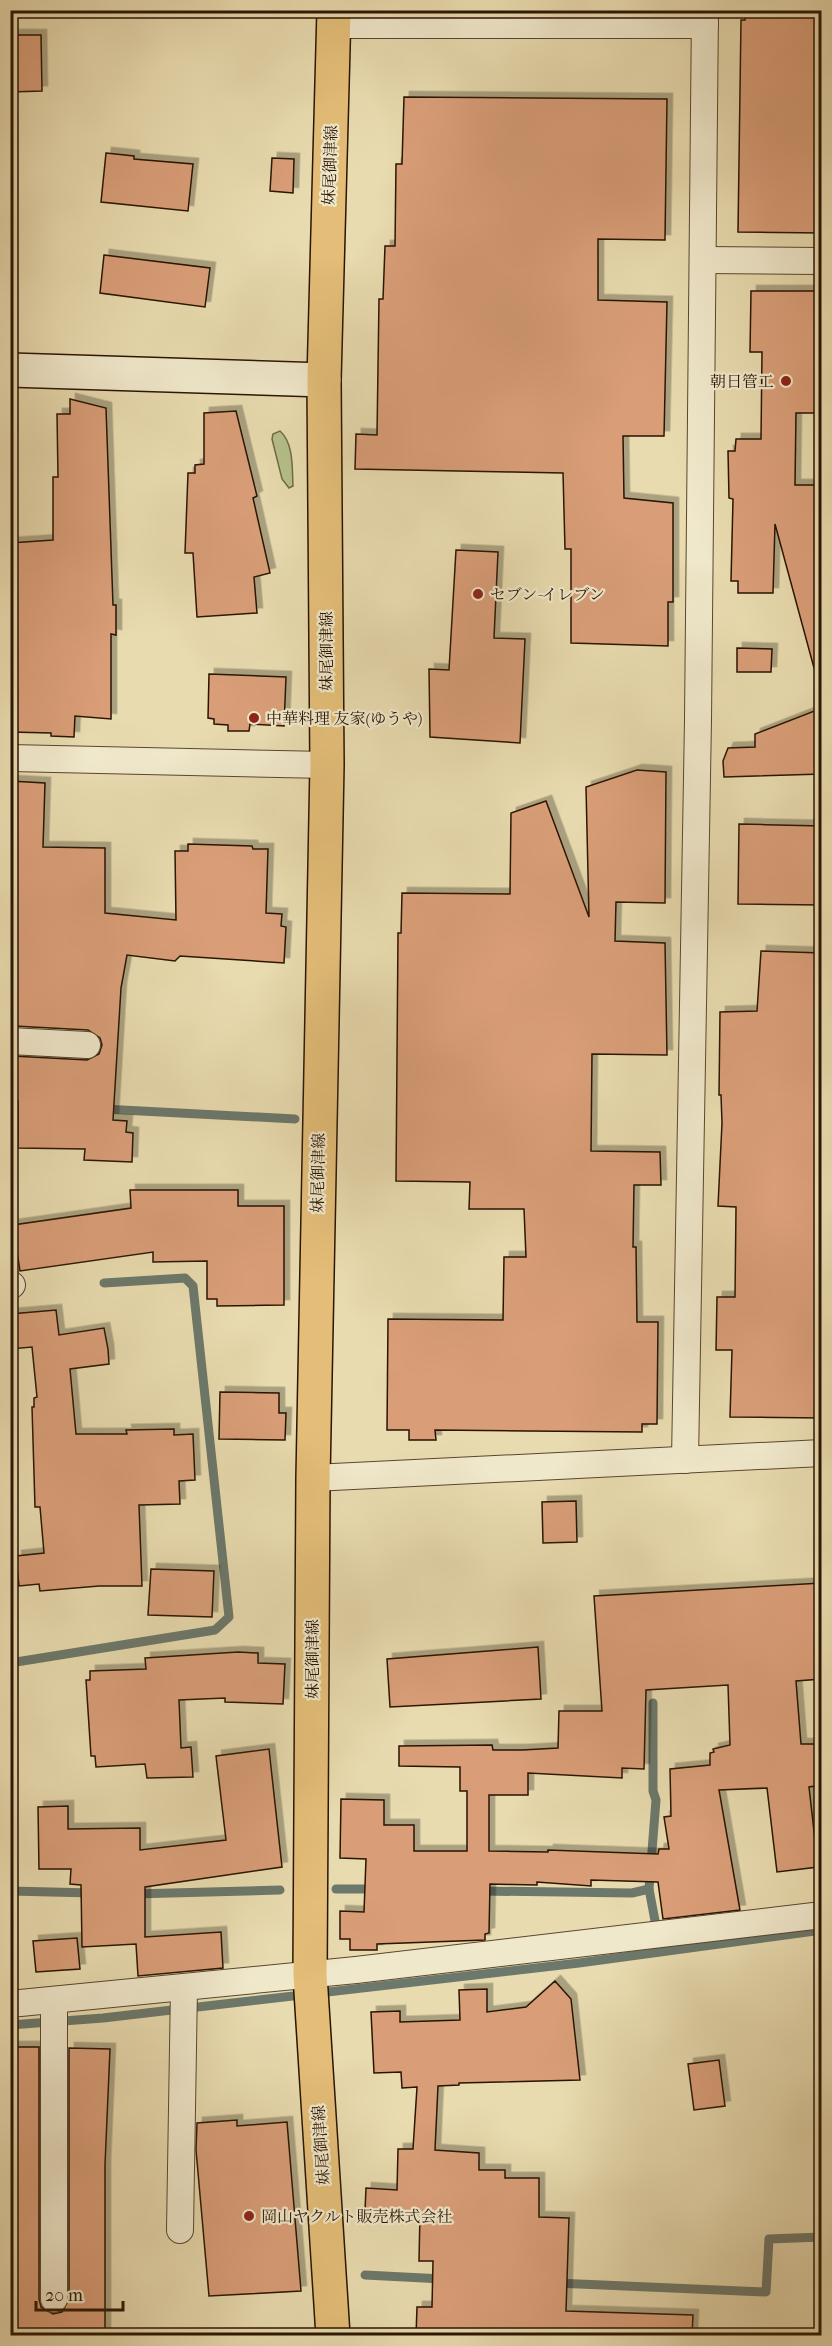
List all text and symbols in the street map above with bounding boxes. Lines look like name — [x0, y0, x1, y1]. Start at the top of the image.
street label: 妹尾御津線 — [319, 125, 341, 205]
place label: 朝日管工 — [710, 372, 774, 391]
marker: 朝日管工 — [779, 374, 793, 388]
place label: セブン-イレブン — [490, 585, 605, 604]
marker: セブン-イレブン — [471, 587, 485, 601]
street label: 妹尾御津線 — [317, 611, 336, 691]
place label: 中華料理 友家(ゆうや) — [266, 709, 422, 728]
marker: 中華料理 友家(ゆうや) — [247, 711, 261, 725]
street label: 妹尾御津線 — [308, 1133, 328, 1213]
street label: 妹尾御津線 — [303, 1619, 322, 1699]
street label: 妹尾御津線 — [309, 2104, 333, 2186]
place label: 岡山ヤクルト販売株式会社 — [261, 2207, 453, 2226]
marker: 岡山ヤクルト販売株式会社 — [242, 2209, 256, 2223]
scale bar — [36, 2274, 123, 2312]
text: 20 m — [45, 2285, 83, 2306]

